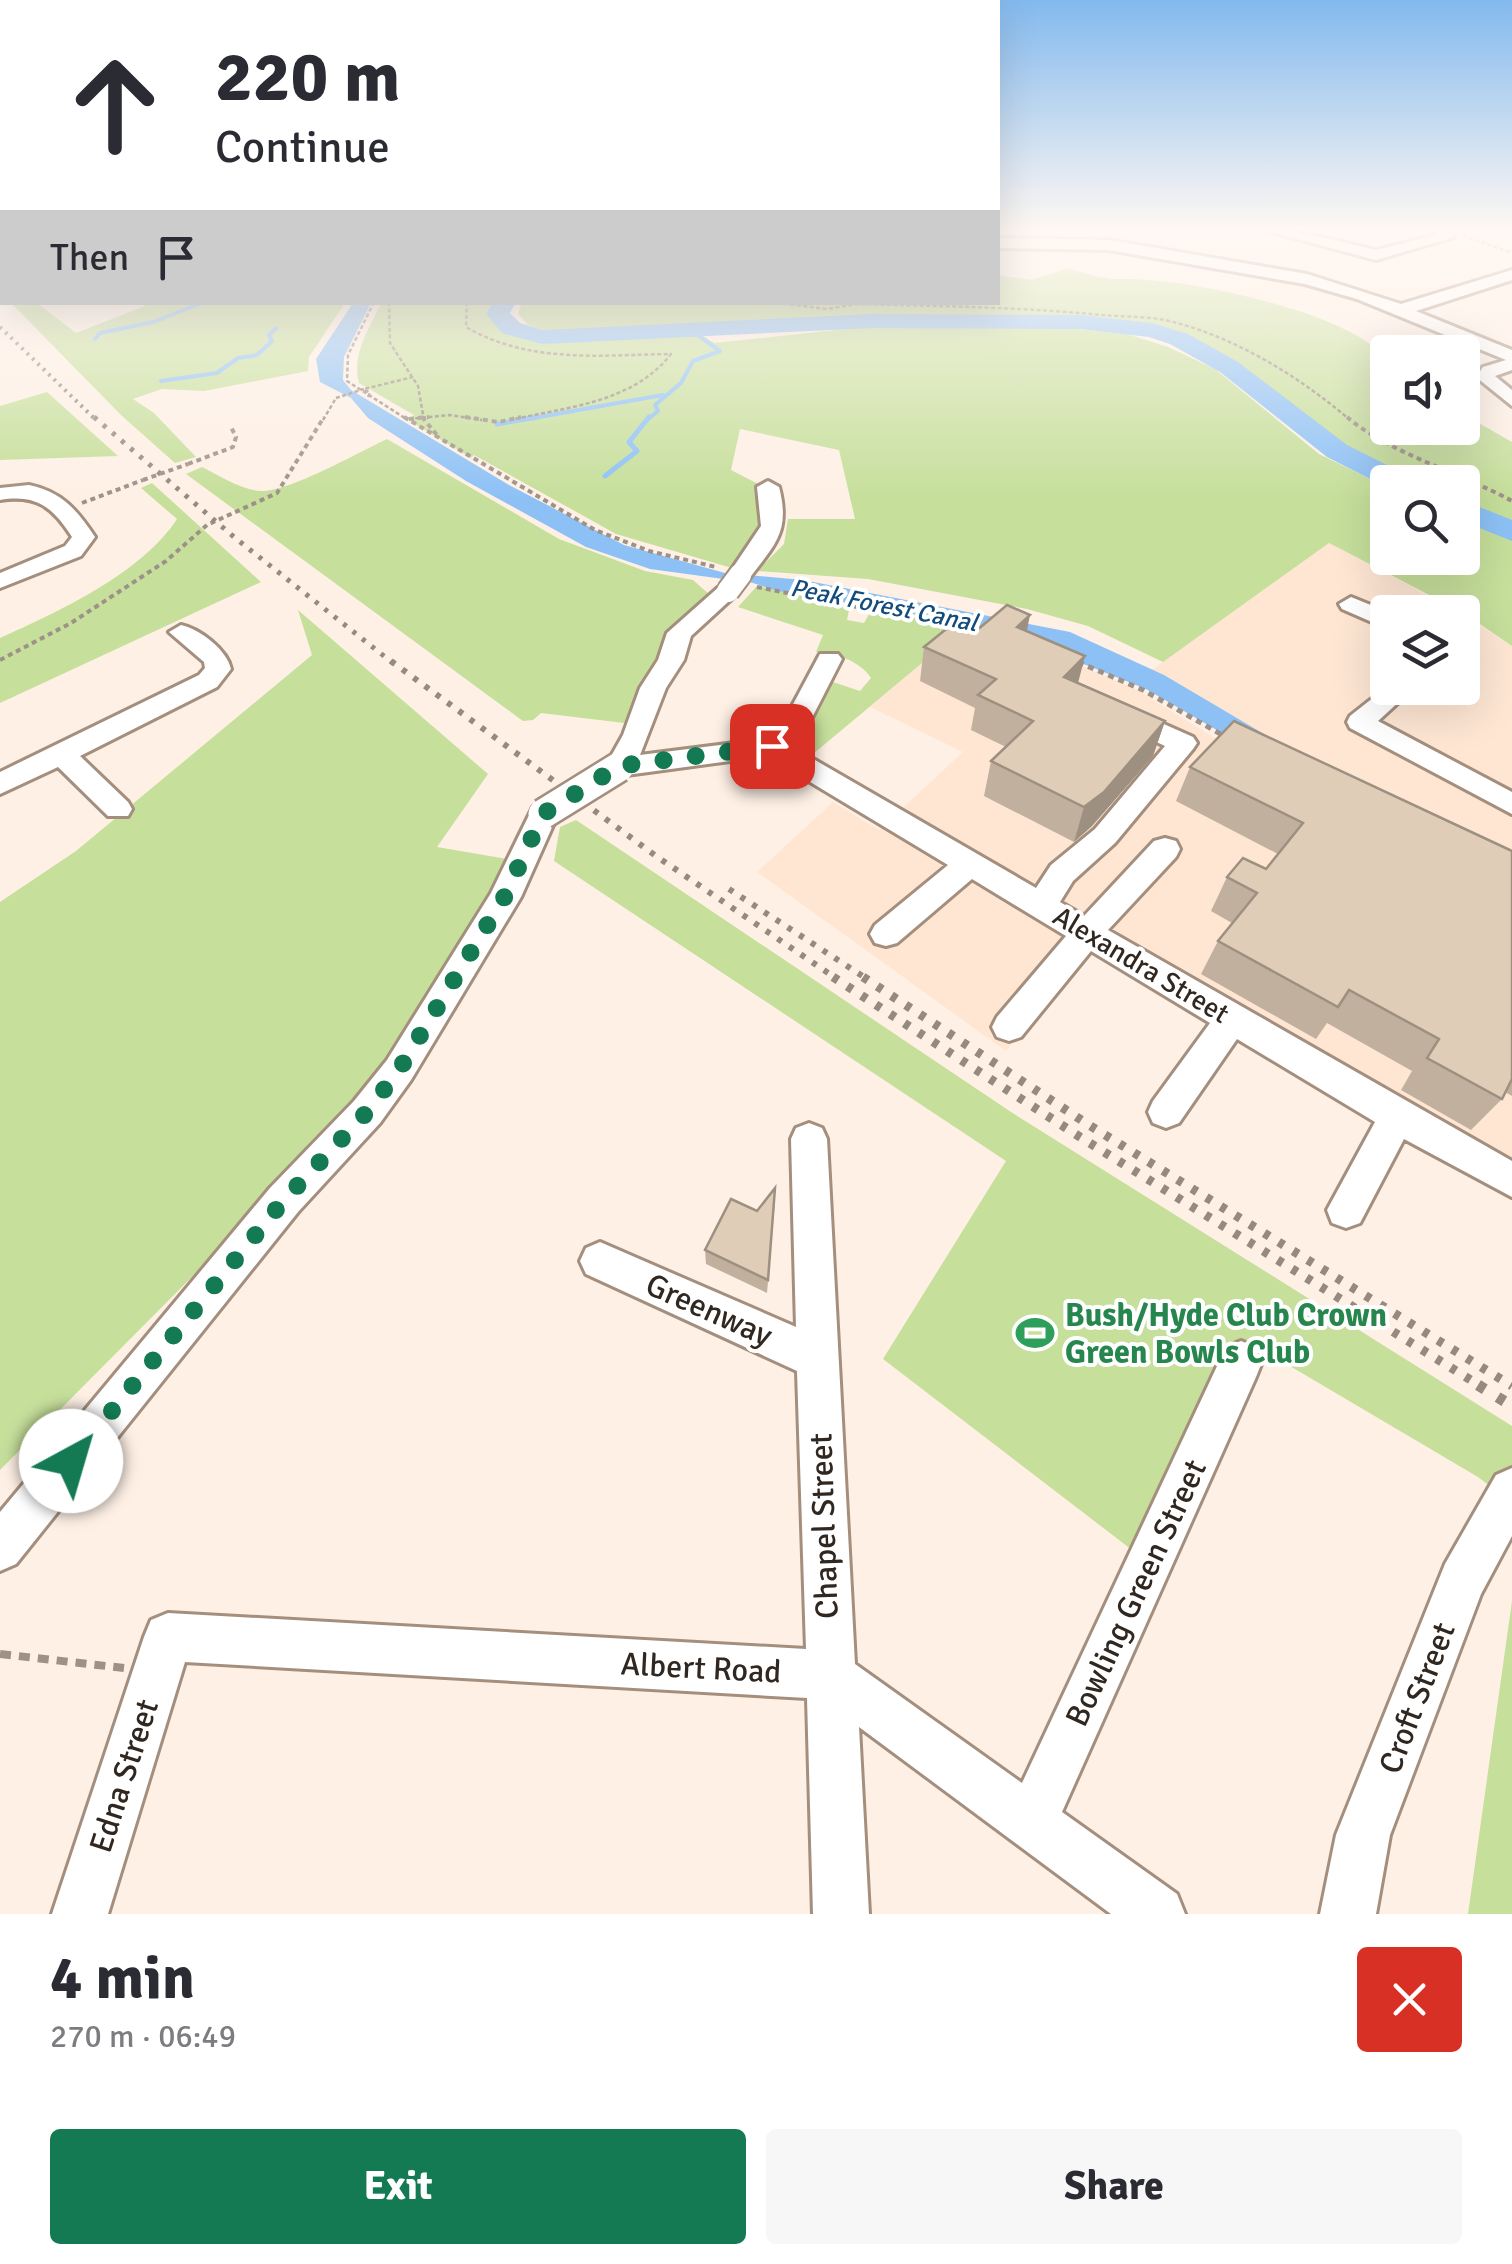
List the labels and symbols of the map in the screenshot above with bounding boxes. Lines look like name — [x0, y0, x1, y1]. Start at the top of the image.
water label: Peak Forest Canal — [788, 572, 982, 639]
pin — [730, 704, 815, 789]
street label: Alexandra Street — [1047, 899, 1235, 1031]
street label: Greenway — [640, 1265, 778, 1355]
place label: Bush/Hyde Club Crown Green Bowls Club — [1065, 1296, 1387, 1372]
sports icon: Bush/Hyde Club Crown Green Bowls Club — [1014, 1312, 1056, 1354]
position arrow — [19, 1409, 123, 1513]
street label: Chapel Street — [801, 1433, 847, 1619]
street label: Bowling Green Street — [1057, 1453, 1215, 1733]
street label: Croft Street — [1370, 1617, 1464, 1779]
street label: Albert Road — [620, 1644, 782, 1692]
street label: Edna Street — [81, 1694, 167, 1858]

